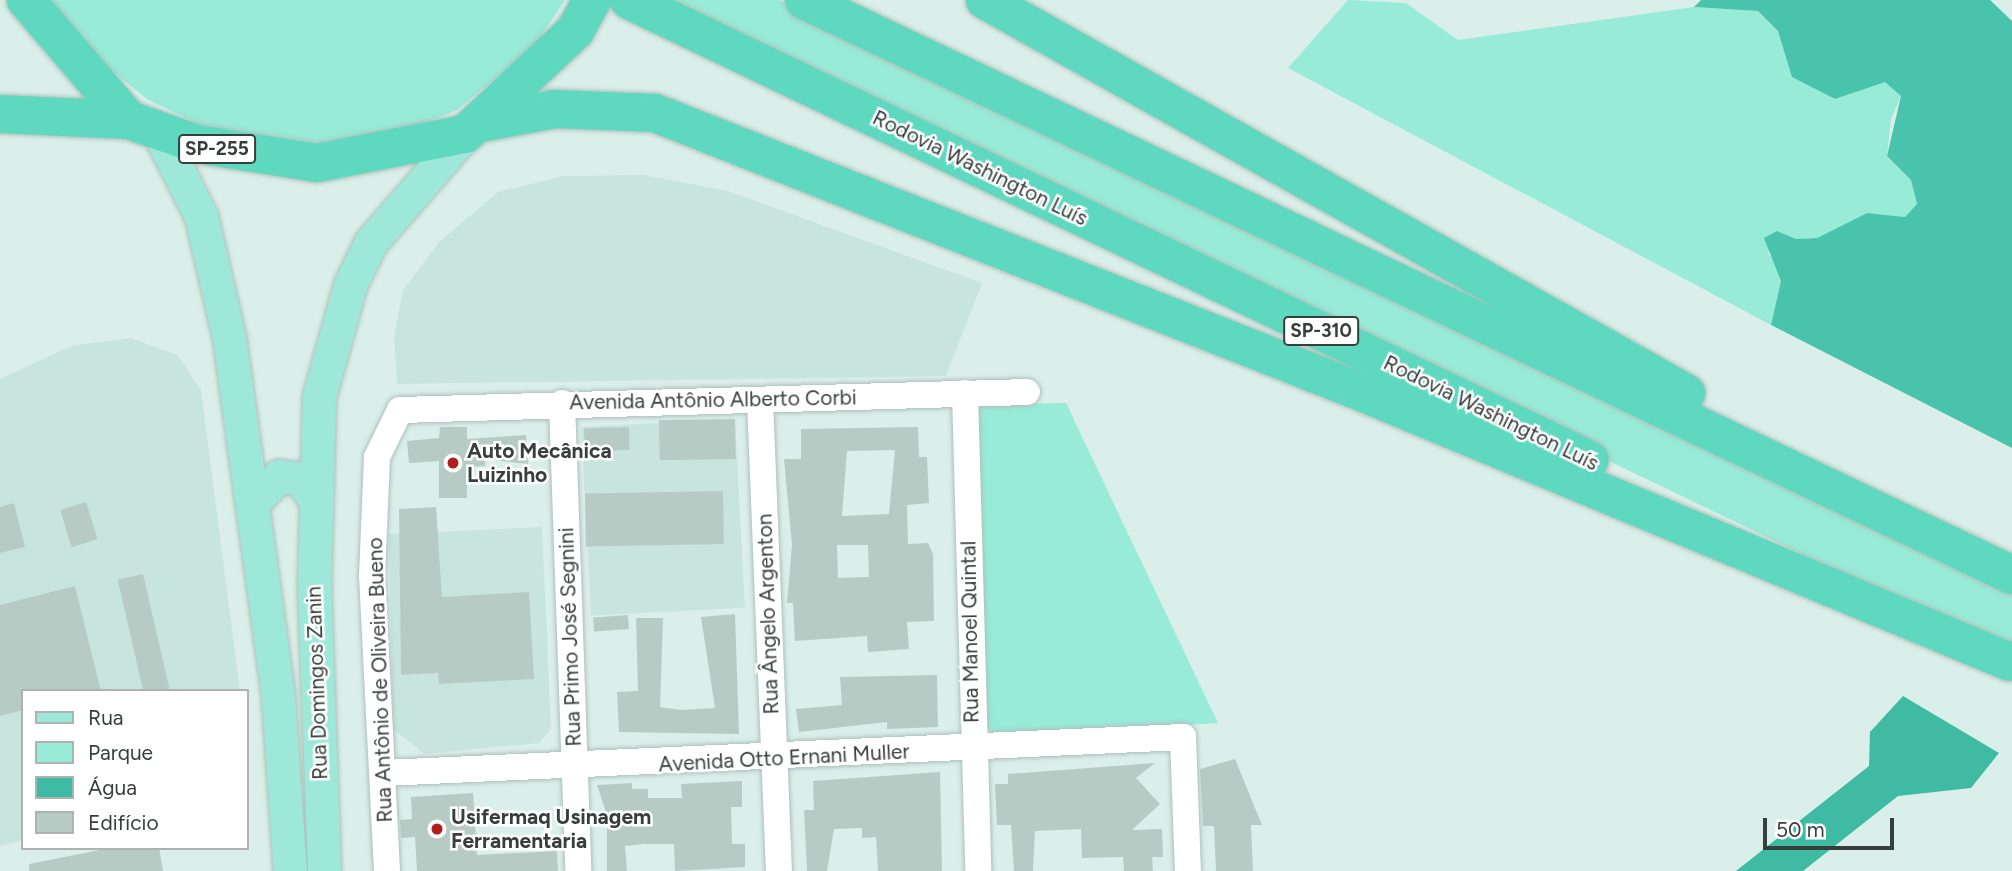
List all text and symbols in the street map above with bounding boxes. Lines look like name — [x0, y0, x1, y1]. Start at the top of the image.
street label: Rodovia Washington Luís — [868, 105, 1092, 231]
road number: SP-255 — [177, 134, 257, 164]
road number: SP-310 — [1282, 316, 1360, 346]
street label: Rodovia Washington Luís — [1379, 350, 1603, 476]
street label: Avenida Antônio Alberto Corbi — [569, 385, 857, 415]
place label: Auto Mecânica Luizinho — [467, 438, 612, 488]
marker: Auto Mecânica Luizinho — [445, 455, 461, 471]
street label: Rua Ângelo Argenton — [752, 513, 784, 715]
street label: Rua Primo José Segnini — [554, 527, 586, 747]
street label: Rua Antônio de Oliveira Bueno — [362, 537, 398, 823]
street label: Rua Manoel Quintal — [956, 541, 984, 723]
street label: Rua Domingos Zanin — [301, 586, 333, 780]
legend — [21, 689, 248, 850]
text: Rua — [88, 705, 124, 730]
street label: Avenida Otto Ernani Muller — [658, 739, 910, 777]
text: Parque — [88, 740, 153, 765]
text: Água — [88, 775, 137, 800]
place label: Usifermaq Usinagem Ferramentaria — [451, 804, 651, 854]
scale bar — [1767, 804, 1898, 848]
text: Edifício — [88, 810, 159, 835]
text: 50 m — [1776, 817, 1825, 842]
marker: Usifermaq Usinagem Ferramentaria — [429, 821, 445, 837]

